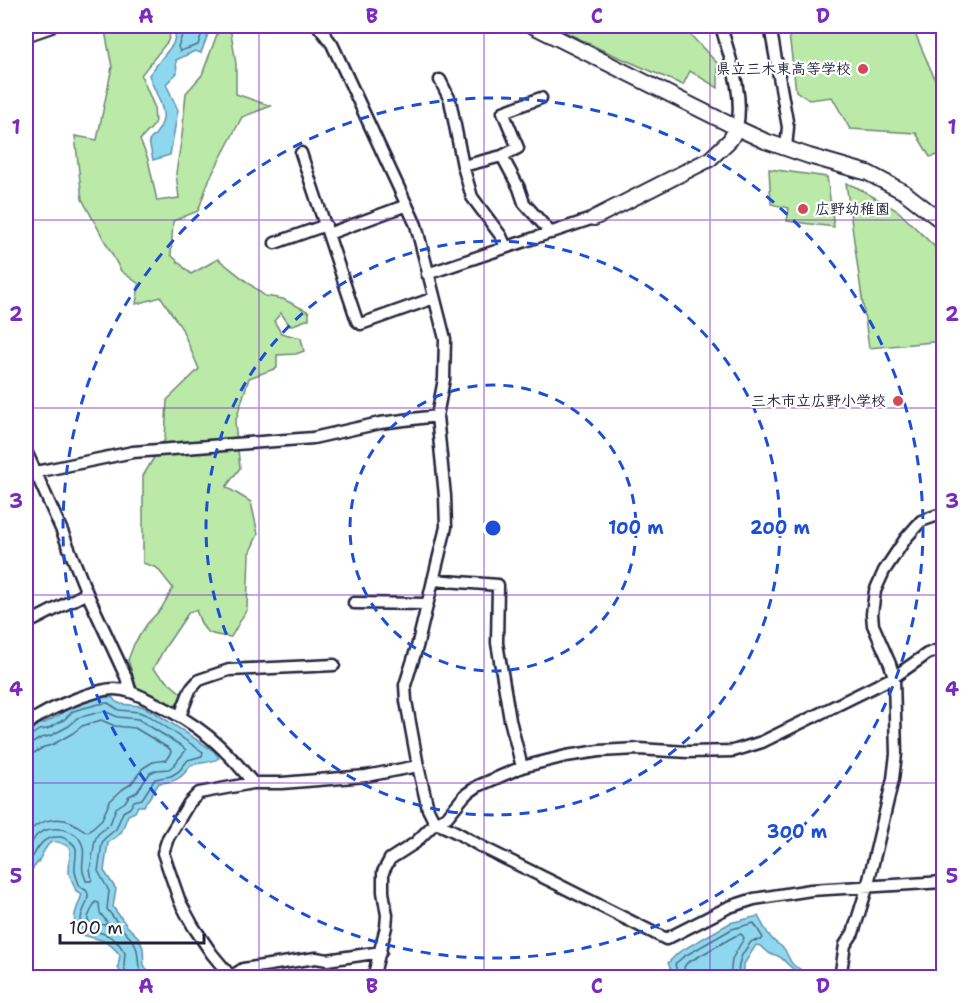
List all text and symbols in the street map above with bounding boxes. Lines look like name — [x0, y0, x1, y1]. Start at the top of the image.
text: A — [138, 3, 154, 29]
text: B — [366, 3, 378, 29]
text: C — [591, 3, 603, 29]
text: D — [816, 3, 830, 29]
place label: 県立三木東高等学校 — [716, 59, 851, 79]
marker: 県立三木東高等学校 — [856, 62, 870, 76]
text: 1 — [11, 114, 21, 140]
text: 1 — [947, 114, 957, 140]
place label: 広野幼稚園 — [815, 199, 890, 219]
marker: 広野幼稚園 — [796, 202, 810, 216]
text: 2 — [9, 301, 23, 327]
text: 2 — [945, 301, 959, 327]
place label: 三木市立広野小学校 — [751, 391, 886, 411]
marker: 三木市立広野小学校 — [891, 394, 905, 408]
text: 3 — [9, 488, 23, 514]
text: 3 — [945, 488, 959, 514]
text: 100 m — [608, 516, 664, 540]
text: 200 m — [750, 516, 811, 540]
centre of rings — [483, 518, 503, 538]
text: 4 — [9, 676, 23, 702]
text: 4 — [945, 676, 959, 702]
text: 300 m — [767, 820, 828, 844]
text: 5 — [10, 863, 22, 889]
text: 5 — [946, 863, 958, 889]
scale bar — [60, 907, 204, 945]
text: 100 m — [69, 916, 123, 940]
text: A — [138, 973, 154, 999]
text: B — [366, 973, 378, 999]
text: C — [591, 973, 603, 999]
text: D — [816, 973, 830, 999]

